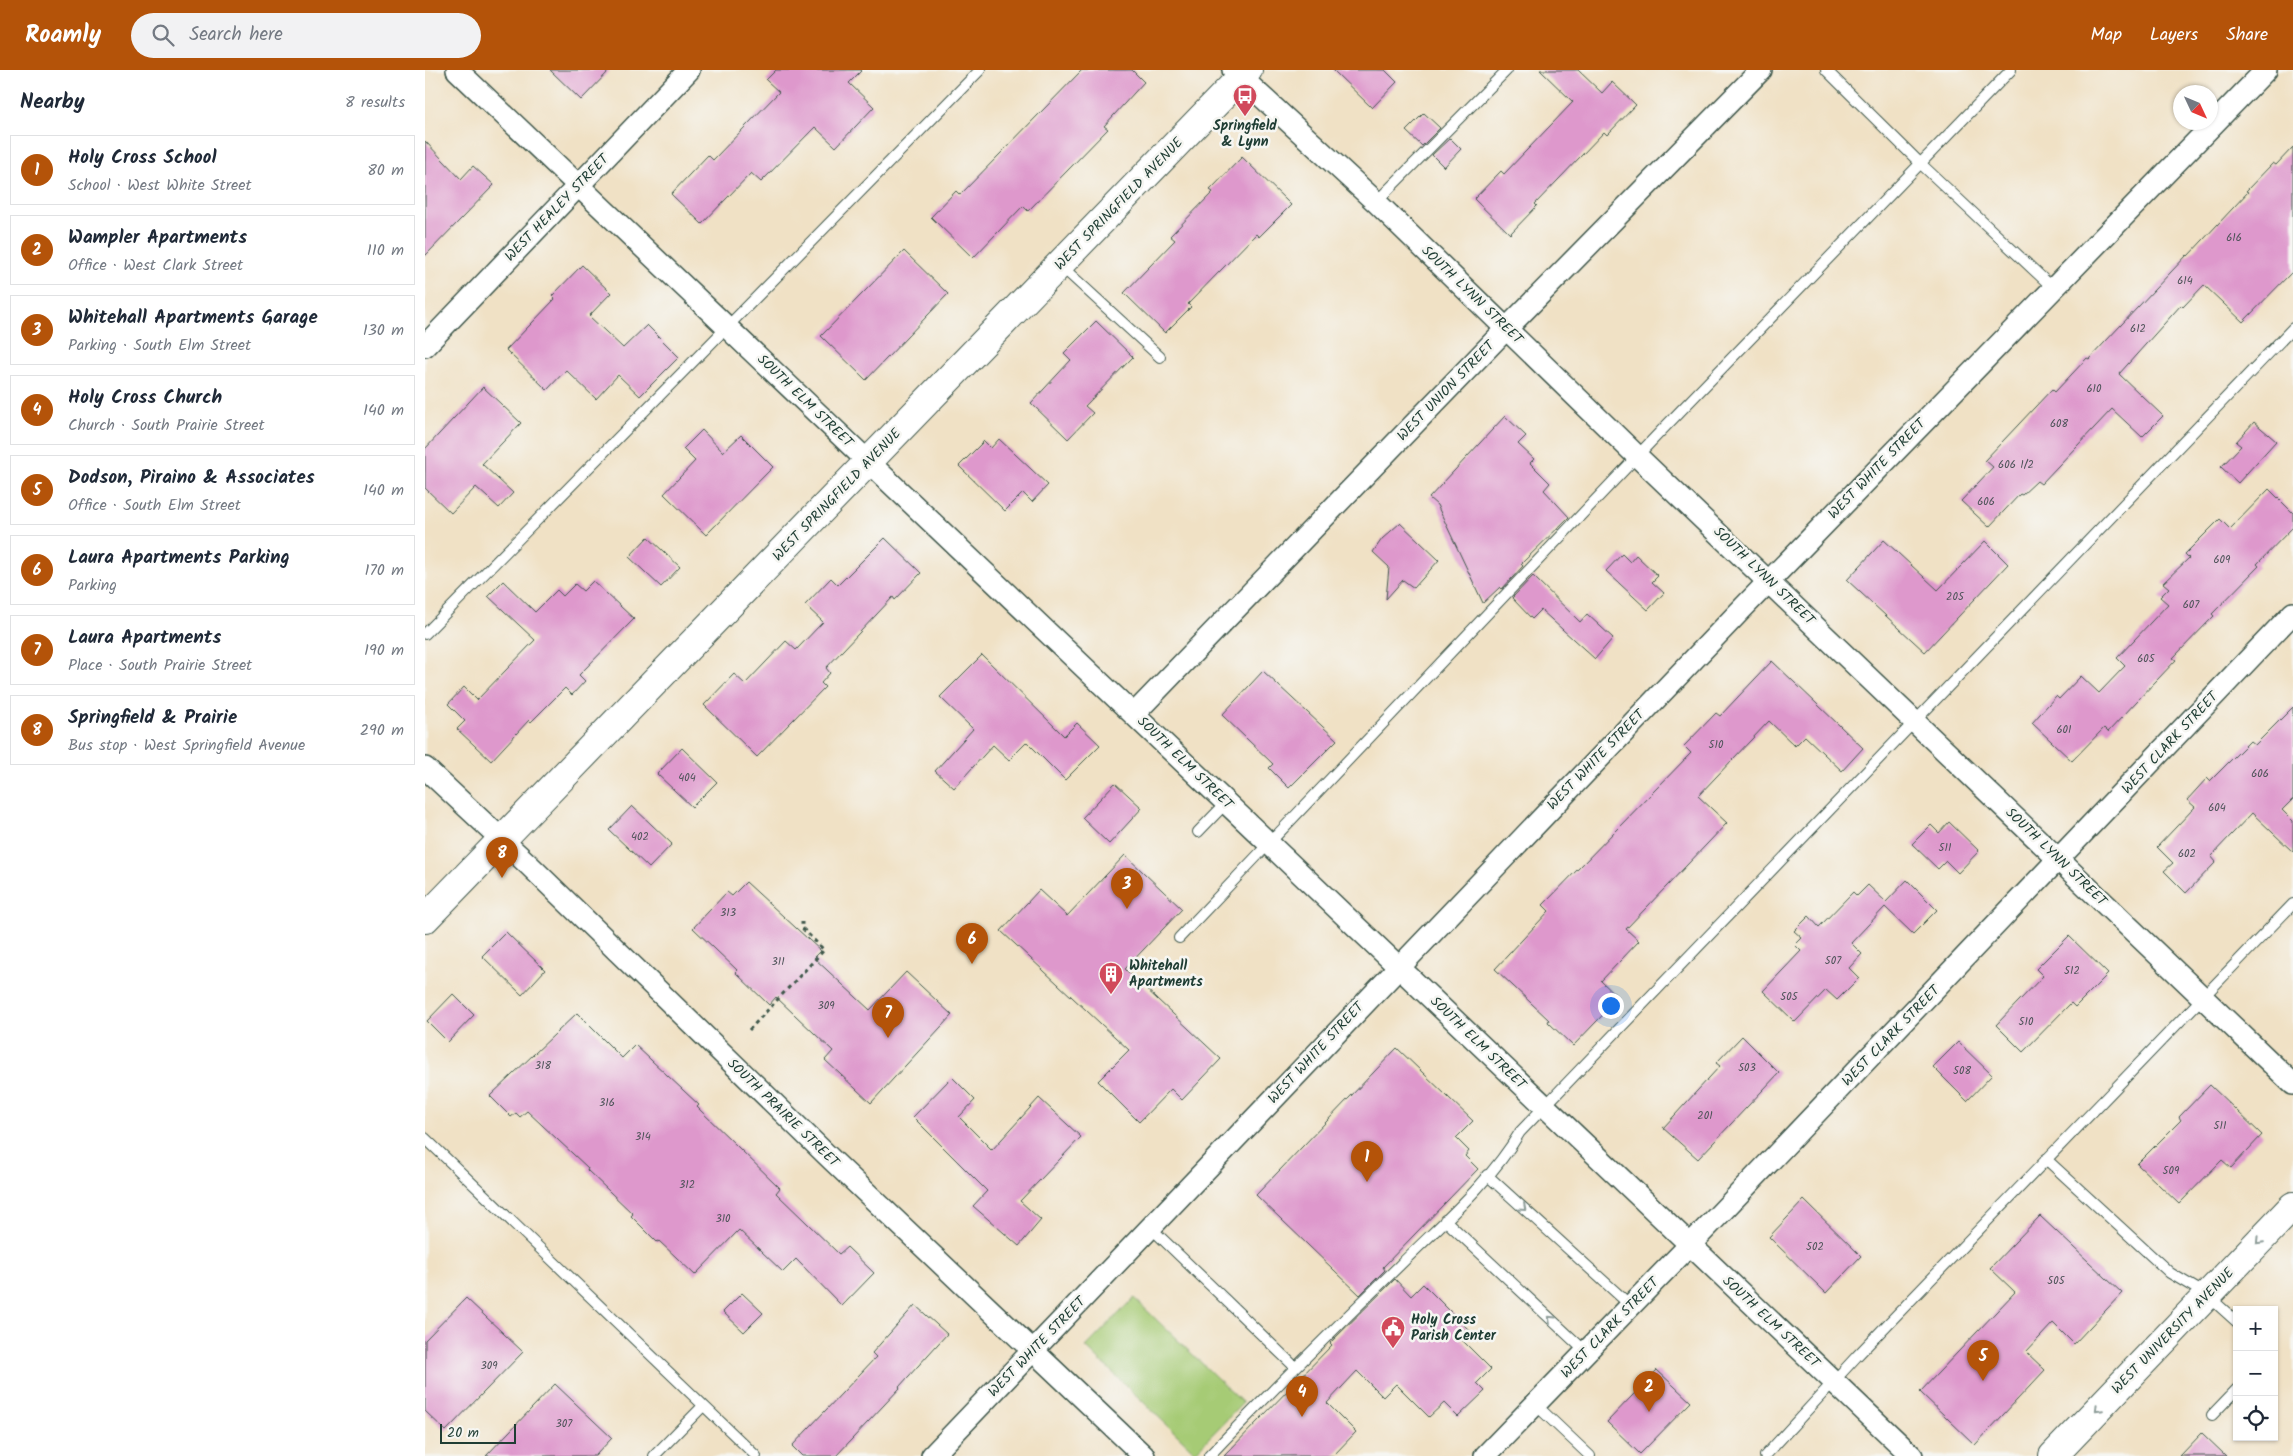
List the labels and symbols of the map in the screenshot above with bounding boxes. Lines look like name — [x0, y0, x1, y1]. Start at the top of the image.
bus stop icon: Springfield & Lynn — [1232, 83, 1258, 117]
north arrow — [2173, 85, 2218, 130]
place label: Springfield & Lynn — [1213, 115, 1277, 153]
street label: WEST SPRINGFIELD AVENUE — [1049, 132, 1189, 276]
street label: WEST HEALEY STREET — [500, 148, 615, 267]
house number: 616 — [2226, 229, 2242, 247]
street label: SOUTH LYNN STREET — [1416, 241, 1529, 351]
house number: 614 — [2177, 272, 2193, 290]
house number: 612 — [2130, 320, 2146, 338]
street label: WEST UNION STREET — [1392, 335, 1501, 446]
street label: SOUTH ELM STREET — [752, 349, 859, 454]
house number: 610 — [2086, 380, 2102, 398]
street label: WEST WHITE STREET — [1823, 413, 1932, 524]
house number: 608 — [2050, 415, 2068, 433]
street label: WEST SPRINGFIELD AVENUE — [767, 423, 907, 567]
house number: 606 1/2 — [1998, 456, 2034, 474]
house number: 606 — [1977, 493, 1995, 511]
street label: SOUTH LYNN STREET — [1708, 522, 1821, 632]
house number: 609 — [2214, 551, 2231, 569]
house number: 205 — [1946, 588, 1965, 606]
house number: 607 — [2183, 596, 2200, 614]
house number: 605 — [2137, 650, 2156, 668]
street label: WEST CLARK STREET — [2117, 686, 2225, 799]
street label: WEST WHITE STREET — [1542, 704, 1651, 815]
street label: SOUTH ELM STREET — [1132, 711, 1239, 816]
house number: 601 — [2056, 721, 2072, 739]
house number: 510 — [1709, 736, 1724, 754]
house number: 606 — [2251, 765, 2269, 783]
house number: 404 — [678, 769, 696, 787]
house number: 604 — [2208, 799, 2226, 817]
street label: SOUTH LYNN STREET — [2000, 803, 2113, 913]
house number: 402 — [631, 828, 649, 846]
pin: 8 — [486, 837, 518, 878]
house number: 511 — [1939, 839, 1951, 857]
house number: 602 — [2178, 845, 2196, 863]
pin: 3 — [1111, 868, 1143, 909]
house number: 313 — [720, 904, 736, 922]
pin: 6 — [956, 923, 988, 964]
house number: 507 — [1825, 952, 1842, 970]
house number: 311 — [771, 953, 785, 971]
place label: Whitehall Apartments — [1129, 955, 1203, 993]
building icon: Whitehall Apartments — [1098, 961, 1124, 995]
house number: 512 — [2064, 962, 2080, 980]
street label: WEST CLARK STREET — [1837, 979, 1946, 1092]
house number: 505 — [1780, 988, 1799, 1006]
street label: SOUTH ELM STREET — [1425, 991, 1532, 1096]
your location — [1598, 993, 1624, 1019]
street label: WEST WHITE STREET — [1263, 996, 1370, 1109]
house number: 309 — [817, 997, 835, 1015]
pin: 7 — [872, 997, 904, 1038]
house number: 510 — [2019, 1013, 2034, 1031]
street label: SOUTH PRAIRIE STREET — [722, 1053, 845, 1174]
house number: 318 — [535, 1057, 552, 1075]
house number: 503 — [1738, 1059, 1756, 1077]
house number: 508 — [1953, 1062, 1971, 1080]
house number: 316 — [599, 1094, 615, 1112]
house number: 201 — [1697, 1107, 1713, 1125]
house number: 511 — [2214, 1117, 2226, 1135]
house number: 314 — [635, 1128, 651, 1146]
pin: 1 — [1351, 1141, 1383, 1182]
house number: 509 — [2163, 1162, 2180, 1180]
house number: 312 — [679, 1176, 695, 1194]
one-way arrow — [1518, 1202, 1527, 1211]
house number: 310 — [715, 1210, 731, 1228]
one-way arrow — [2256, 1235, 2265, 1244]
house number: 502 — [1806, 1238, 1824, 1256]
street label: WEST UNIVERSITY AVENUE — [2106, 1262, 2240, 1399]
street label: WEST CLARK STREET — [1556, 1271, 1665, 1384]
street label: SOUTH ELM STREET — [1717, 1271, 1826, 1374]
house number: 505 — [2047, 1272, 2066, 1290]
street label: WEST WHITE STREET — [983, 1291, 1092, 1402]
place label: Holy Cross Parish Center — [1411, 1309, 1497, 1347]
public building icon: Holy Cross Parish Center — [1380, 1315, 1406, 1349]
one-way arrow — [1547, 1316, 1556, 1325]
pin: 5 — [1967, 1340, 1999, 1381]
house number: 309 — [480, 1357, 498, 1375]
pin: 2 — [1633, 1371, 1665, 1412]
pin: 4 — [1286, 1376, 1318, 1417]
one-way arrow — [2095, 1403, 2104, 1412]
house number: 307 — [556, 1415, 573, 1433]
scale bar — [440, 1421, 516, 1444]

